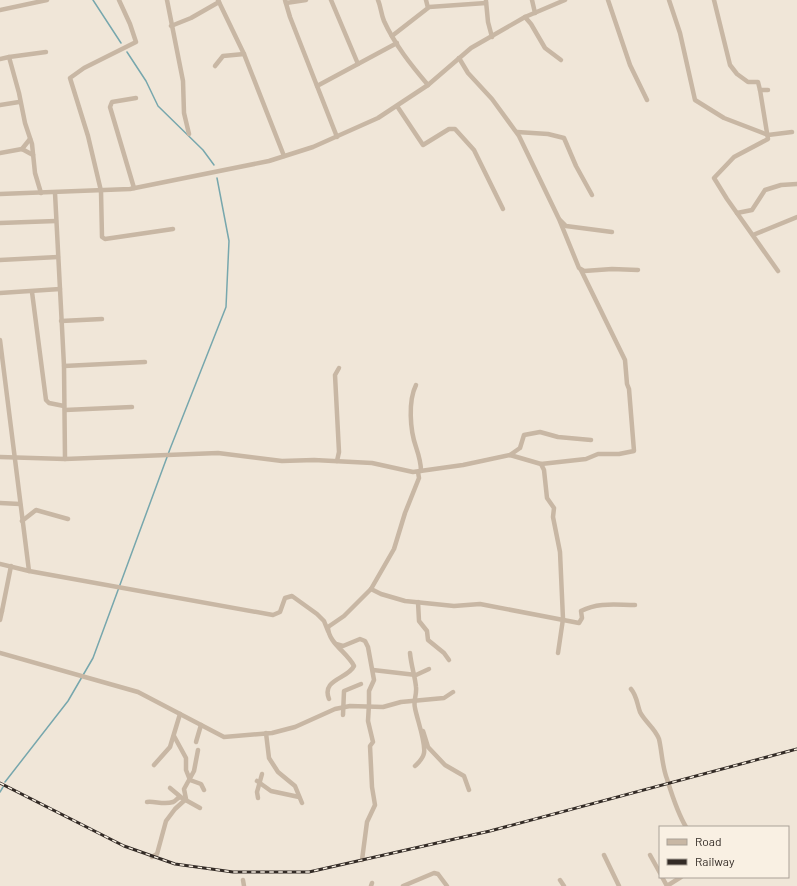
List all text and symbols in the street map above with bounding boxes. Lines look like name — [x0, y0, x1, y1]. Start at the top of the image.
legend — [659, 826, 789, 878]
text: Road — [695, 834, 722, 848]
text: Railway — [695, 854, 735, 868]

